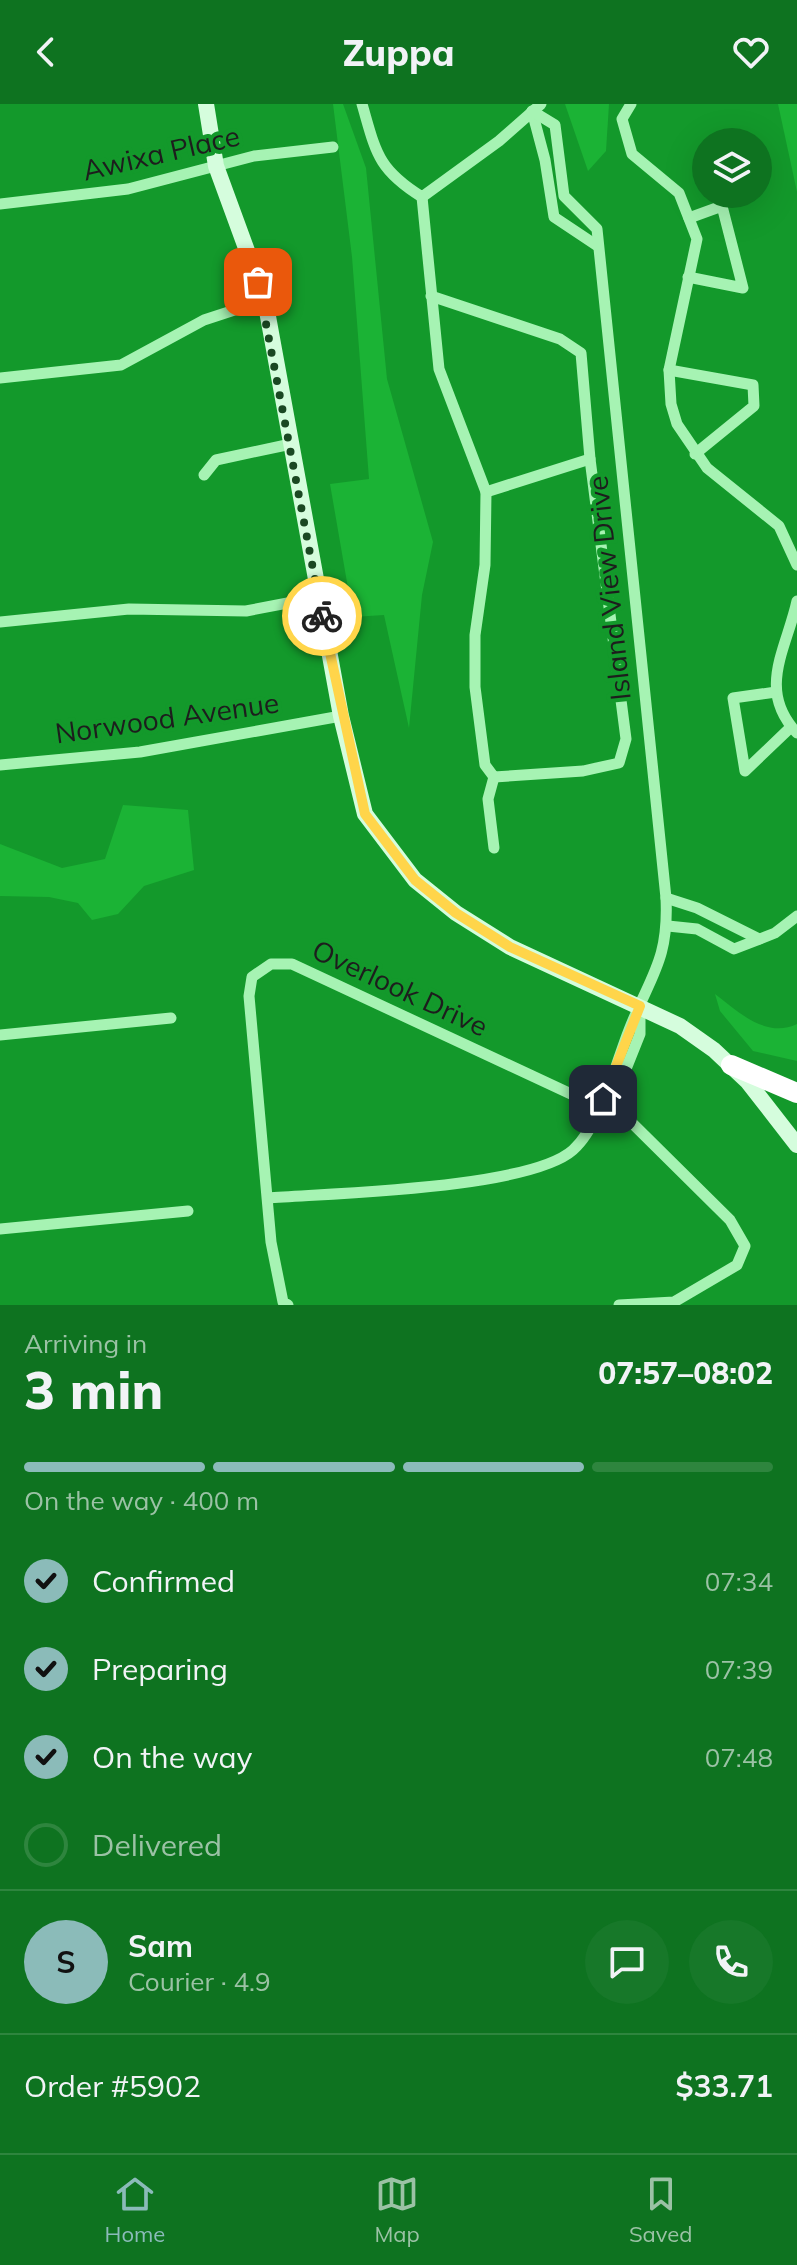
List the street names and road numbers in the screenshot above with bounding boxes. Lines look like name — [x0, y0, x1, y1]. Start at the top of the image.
street label: Awixa Place — [79, 117, 243, 188]
street label: Island View Drive — [579, 474, 638, 702]
street label: Norwood Avenue — [53, 684, 281, 751]
street label: Overlook Drive — [307, 932, 494, 1043]

